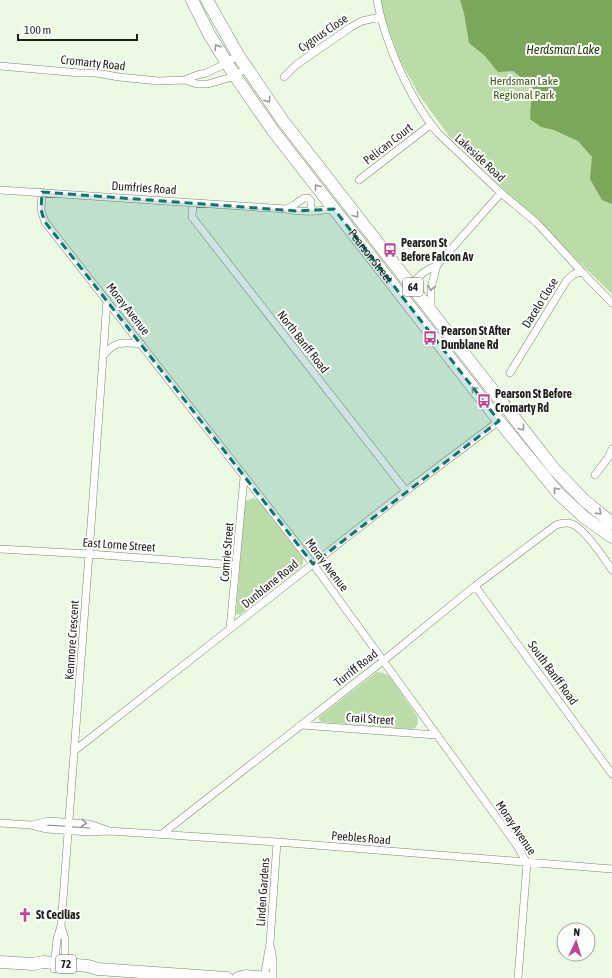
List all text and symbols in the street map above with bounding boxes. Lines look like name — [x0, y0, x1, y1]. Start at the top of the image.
street label: Cygnus Close — [296, 11, 350, 55]
scale bar — [18, 16, 137, 42]
text: 100 m — [24, 23, 51, 37]
water label: Herdsman Lake — [526, 42, 600, 57]
one-way arrow — [214, 44, 222, 51]
street label: Cromarty Road — [60, 53, 126, 73]
park label: Herdsman Lake Regional Park — [490, 74, 558, 102]
one-way arrow — [264, 96, 271, 103]
street label: Pelican Court — [361, 120, 416, 167]
street label: Lakeside Road — [452, 131, 508, 185]
street label: Dumfries Road — [111, 179, 177, 197]
one-way arrow — [314, 185, 321, 192]
one-way arrow — [351, 210, 358, 217]
street label: Pearson Street — [345, 227, 396, 286]
place label: Pearson St Before Falcon Av — [401, 236, 473, 264]
bus stop icon: Pearson St Before Falcon Av — [382, 242, 398, 258]
street label: Dacelo Close — [519, 275, 561, 331]
road number: 64 — [403, 278, 423, 296]
street label: Moray Avenue — [103, 280, 153, 338]
one-way arrow — [428, 284, 436, 291]
street label: North Banff Road — [274, 308, 332, 376]
place label: Pearson St After Dunblane Rd — [441, 324, 511, 352]
bus stop icon: Pearson St After Dunblane Rd — [422, 330, 438, 346]
one-way arrow — [472, 386, 479, 393]
place label: Pearson St Before Cromarty Rd — [495, 387, 572, 415]
bus stop icon: Pearson St Before Cromarty Rd — [476, 393, 492, 409]
one-way arrow — [517, 423, 524, 430]
one-way arrow — [554, 487, 561, 495]
one-way arrow — [594, 507, 601, 514]
street label: Comrie Street — [217, 521, 237, 582]
street label: East Lorne Street — [82, 535, 156, 555]
street label: Moray Avenue — [303, 536, 351, 594]
street label: Dunblane Road — [239, 557, 301, 611]
street label: Kenmore Crescent — [62, 599, 82, 680]
street label: South Banff Road — [525, 638, 581, 708]
street label: Turriff Road — [331, 647, 381, 689]
street label: Crail Street — [345, 710, 395, 728]
street label: Moray Avenue — [493, 798, 539, 858]
one-way arrow — [81, 819, 87, 828]
street label: Peebles Road — [331, 828, 391, 848]
street label: Linden Gardens — [254, 857, 272, 927]
church icon: St Cecilias — [17, 907, 33, 923]
place label: St Cecilias — [36, 908, 81, 922]
north arrow — [556, 922, 596, 962]
text: N — [573, 926, 580, 938]
road number: 72 — [56, 955, 76, 973]

